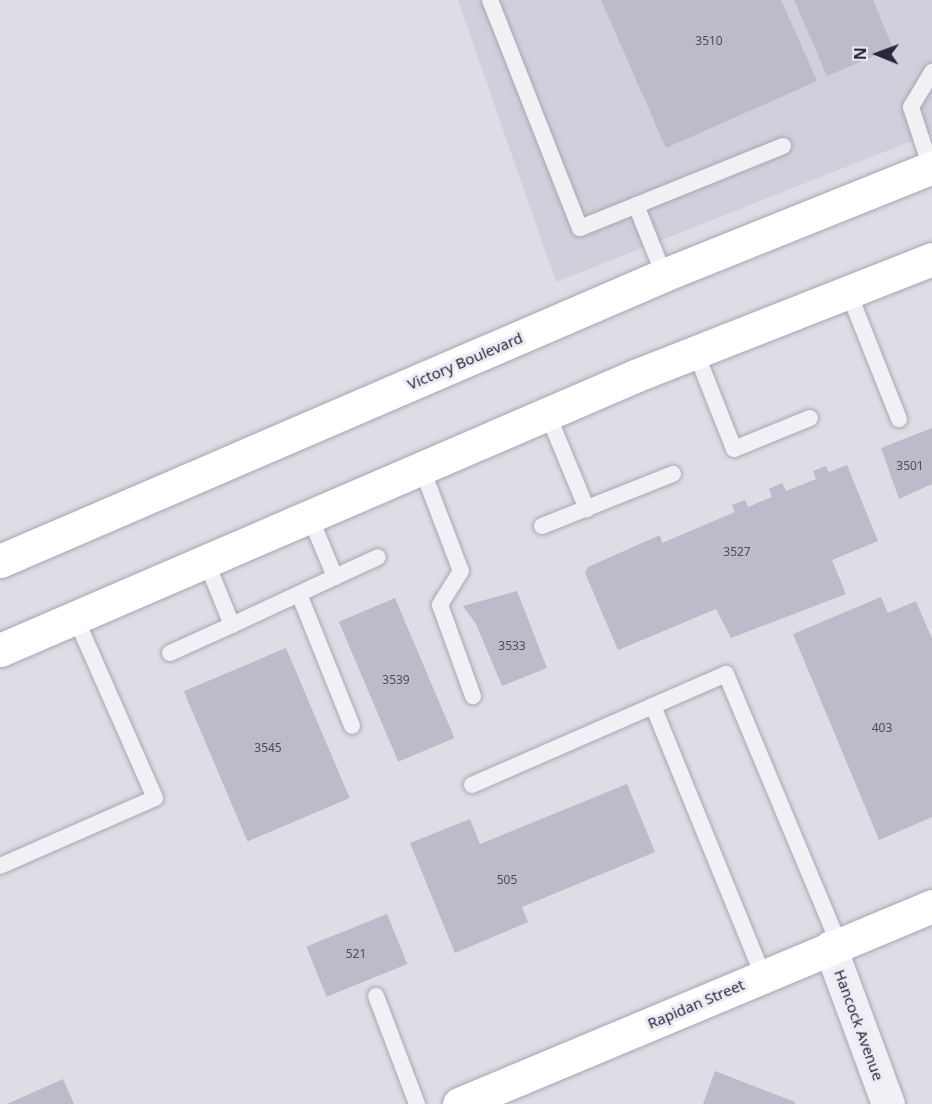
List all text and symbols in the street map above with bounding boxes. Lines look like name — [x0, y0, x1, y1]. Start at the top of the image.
north arrow — [848, 24, 908, 84]
house number: 3510 — [695, 34, 723, 48]
text: N — [849, 47, 871, 60]
street label: Victory Boulevard — [405, 329, 525, 393]
house number: 3501 — [896, 459, 924, 473]
house number: 3527 — [723, 545, 751, 559]
house number: 3533 — [498, 639, 526, 653]
house number: 3539 — [382, 673, 410, 687]
house number: 403 — [872, 721, 892, 735]
house number: 3545 — [254, 741, 282, 755]
house number: 505 — [497, 873, 517, 887]
house number: 521 — [346, 947, 366, 961]
street label: Hancock Avenue — [831, 967, 887, 1083]
street label: Rapidan Street — [645, 975, 747, 1033]

